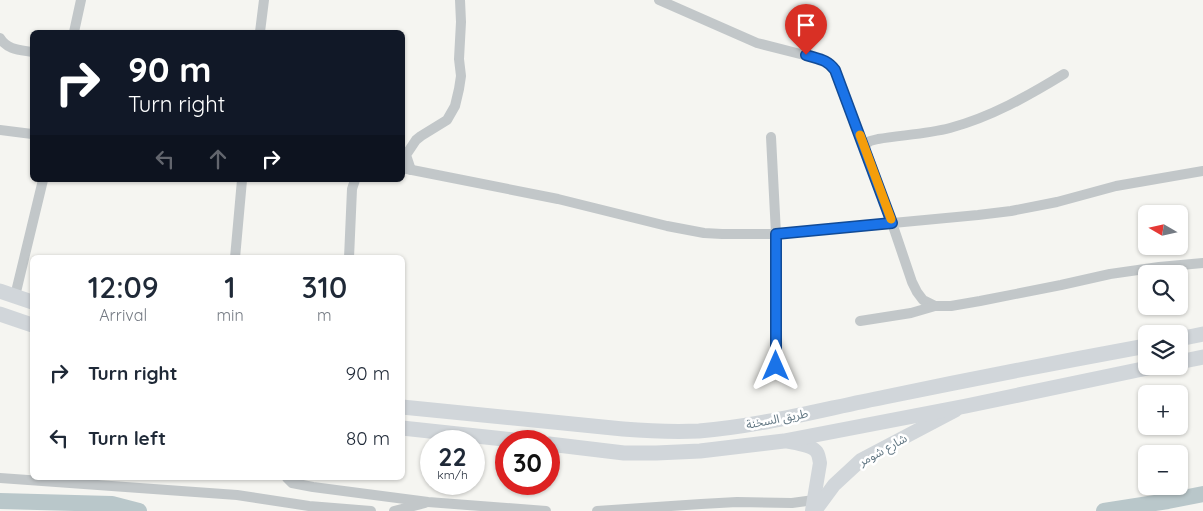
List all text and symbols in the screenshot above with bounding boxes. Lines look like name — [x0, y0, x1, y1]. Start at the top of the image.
pin — [785, 4, 827, 55]
icon: arrive — [792, 11, 820, 39]
text: 90 m — [128, 47, 211, 91]
icon: right — [45, 50, 110, 115]
text: Turn right — [128, 90, 225, 118]
icon: left — [151, 145, 179, 173]
icon: ahead — [204, 145, 232, 173]
icon: right — [257, 145, 285, 173]
north arrow — [1138, 205, 1188, 255]
map controls — [1138, 205, 1188, 495]
button: search — [1138, 265, 1188, 315]
text: 12:09 — [88, 268, 159, 306]
text: 1 — [224, 268, 236, 306]
text: 310 — [301, 268, 347, 306]
text: Arrival — [99, 305, 147, 325]
text: min — [216, 305, 244, 325]
text: m — [317, 305, 332, 325]
button: layers — [1138, 325, 1188, 375]
position arrow — [749, 339, 801, 391]
icon: right — [45, 359, 73, 387]
text: Turn right — [88, 361, 177, 385]
text: 90 m — [346, 361, 390, 385]
button: + — [1138, 385, 1188, 435]
street label: طريق السخنة — [745, 405, 809, 433]
icon: left — [45, 424, 73, 452]
text: Turn left — [88, 426, 166, 450]
text: 80 m — [346, 426, 390, 450]
speed limit sign: 30 — [495, 430, 560, 495]
street label: شارع شومر — [855, 430, 910, 471]
text: 22 — [438, 441, 467, 472]
button: − — [1138, 445, 1188, 495]
text: km/h — [437, 467, 468, 482]

